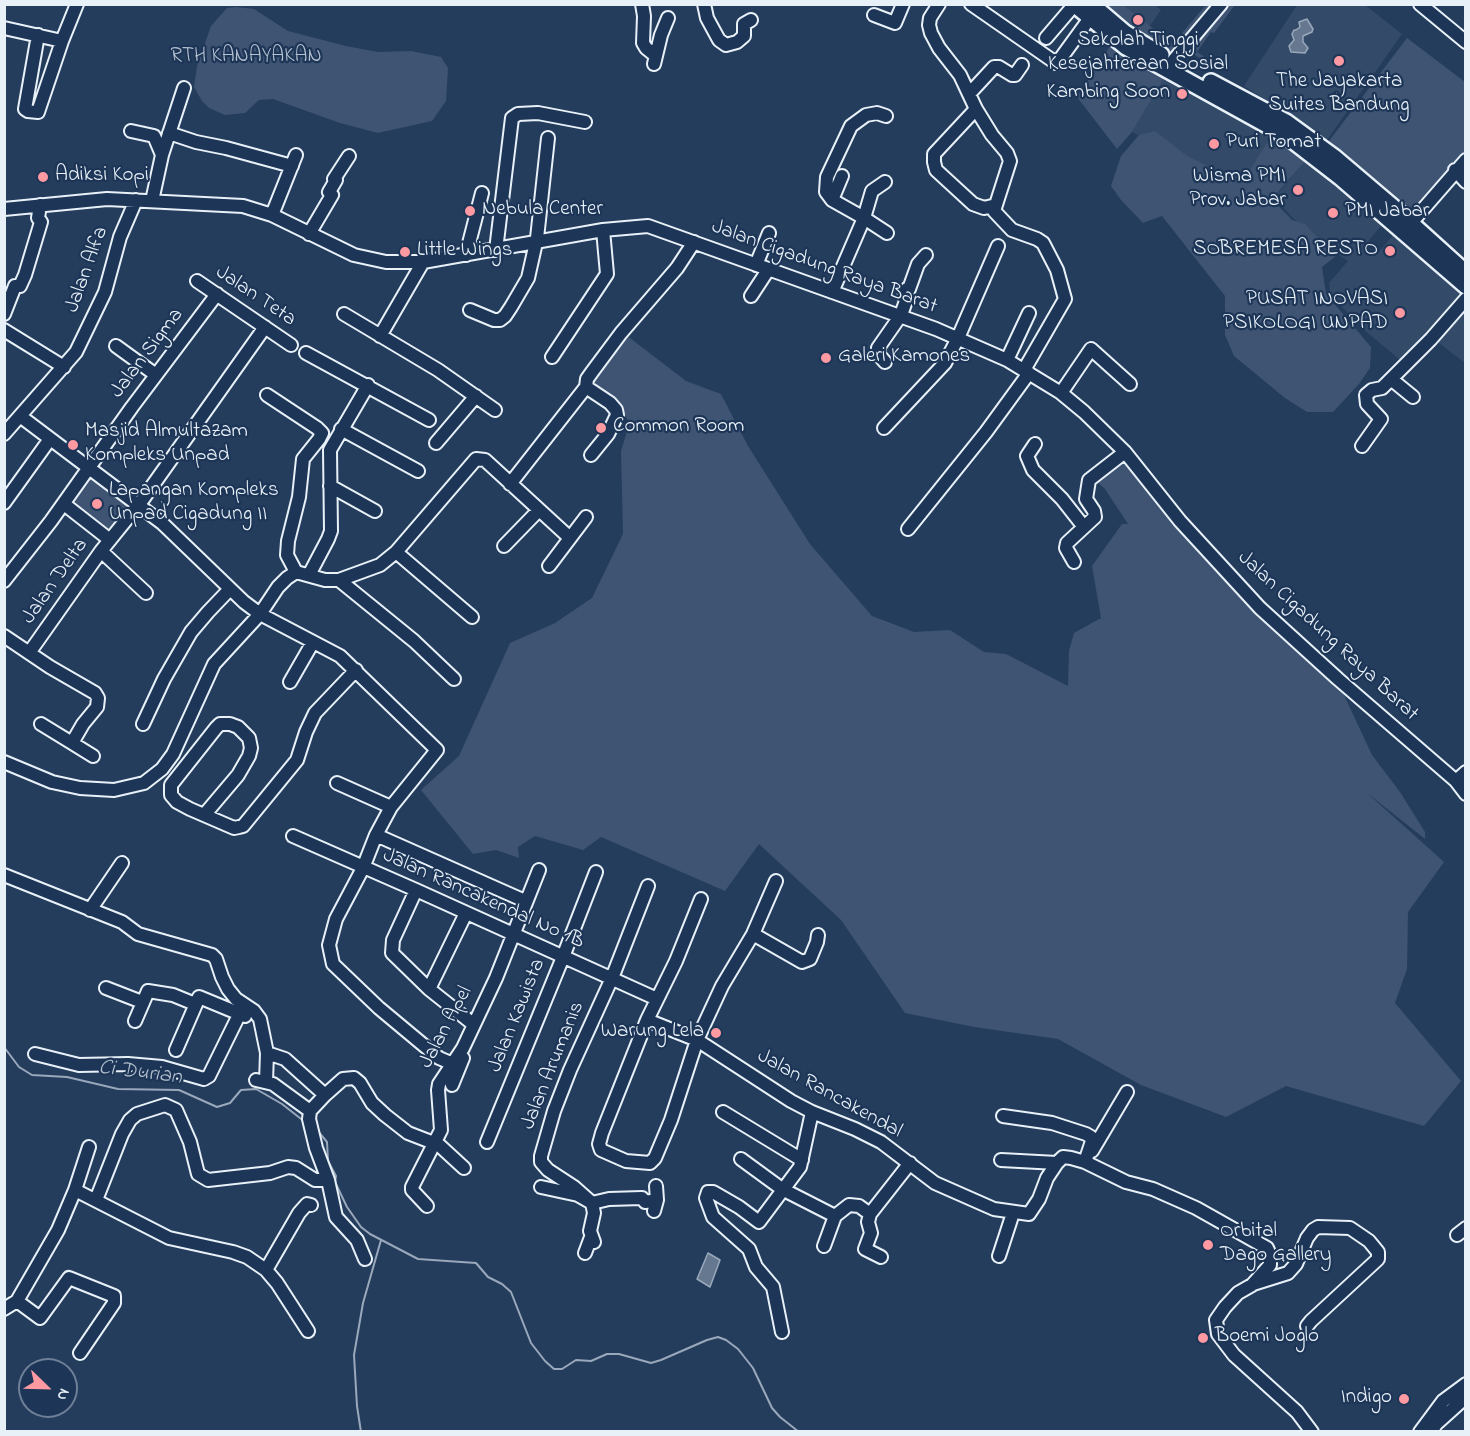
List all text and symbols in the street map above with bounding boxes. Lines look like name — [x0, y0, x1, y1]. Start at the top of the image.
marker: Sekolah Tinggi Kesejahteraan Sosial — [1131, 13, 1145, 27]
place label: Sekolah Tinggi Kesejahteraan Sosial — [1048, 29, 1228, 79]
park label: RTH KANAYAKAN — [170, 45, 322, 71]
marker: The Jayakarta Suites Bandung — [1332, 54, 1346, 68]
place label: The Jayakarta Suites Bandung — [1269, 70, 1409, 120]
place label: Kambing Soon — [1047, 81, 1170, 107]
marker: Kambing Soon — [1175, 87, 1189, 101]
place label: Puri Tomat — [1226, 131, 1321, 157]
marker: Puri Tomat — [1207, 137, 1221, 151]
place label: Adiksi Kopi — [55, 164, 149, 190]
place label: Wisma PMI Prov. Jabar — [1190, 165, 1286, 215]
marker: Adiksi Kopi — [36, 170, 50, 184]
marker: Wisma PMI Prov. Jabar — [1291, 183, 1305, 197]
place label: Nebula Center — [482, 198, 603, 224]
place label: PMI Jabar — [1345, 200, 1429, 226]
marker: Nebula Center — [463, 204, 477, 218]
marker: PMI Jabar — [1326, 206, 1340, 220]
street label: Jalan Cigadung Raya Barat — [708, 215, 940, 321]
street label: Jalan Alfa — [61, 224, 115, 316]
place label: SOBREMESA RESTO — [1193, 238, 1378, 264]
place label: Little Wings — [417, 239, 512, 265]
marker: SOBREMESA RESTO — [1383, 244, 1397, 258]
marker: Little Wings — [398, 245, 412, 259]
street label: Jalan Teta — [210, 261, 300, 333]
place label: PUSAT INOVASI PSIKOLOGI UNPAD — [1223, 288, 1388, 338]
street label: Jalan Sigma — [106, 304, 190, 404]
marker: PUSAT INOVASI PSIKOLOGI UNPAD — [1393, 306, 1407, 320]
place label: Galeri Kamones — [838, 345, 970, 371]
marker: Galeri Kamones — [819, 351, 833, 365]
place label: Common Room — [613, 415, 744, 441]
place label: Masjid Almultazam Kompleks Unpad — [85, 420, 248, 470]
marker: Common Room — [594, 421, 608, 435]
marker: Masjid Almultazam Kompleks Unpad — [66, 438, 80, 452]
place label: Lapangan Kompleks Unpad Cigadung II — [109, 479, 279, 529]
marker: Lapangan Kompleks Unpad Cigadung II — [90, 497, 104, 511]
street label: Jalan Delta — [17, 534, 95, 630]
street label: Jalan Cigadung Raya Barat — [1231, 546, 1423, 728]
street label: Jalan Rancakendal No 1B — [378, 844, 588, 956]
street label: Jalan Kawista — [484, 956, 552, 1076]
street label: Jalan Apel — [415, 983, 479, 1073]
street label: Jalan Arumanis — [517, 998, 591, 1134]
place label: Warung Lela — [601, 1020, 704, 1046]
marker: Warung Lela — [709, 1026, 723, 1040]
street label: Jalan Rancakendal — [752, 1045, 906, 1145]
water label: Ci Durian — [97, 1056, 183, 1092]
place label: Orbital Dago Gallery — [1220, 1220, 1332, 1270]
marker: Orbital Dago Gallery — [1201, 1238, 1215, 1252]
place label: Boemi Joglo — [1215, 1325, 1319, 1351]
marker: Boemi Joglo — [1196, 1331, 1210, 1345]
north arrow — [18, 1358, 78, 1418]
text: N — [50, 1385, 76, 1404]
place label: Indigo — [1341, 1386, 1392, 1412]
marker: Indigo — [1397, 1392, 1411, 1406]

